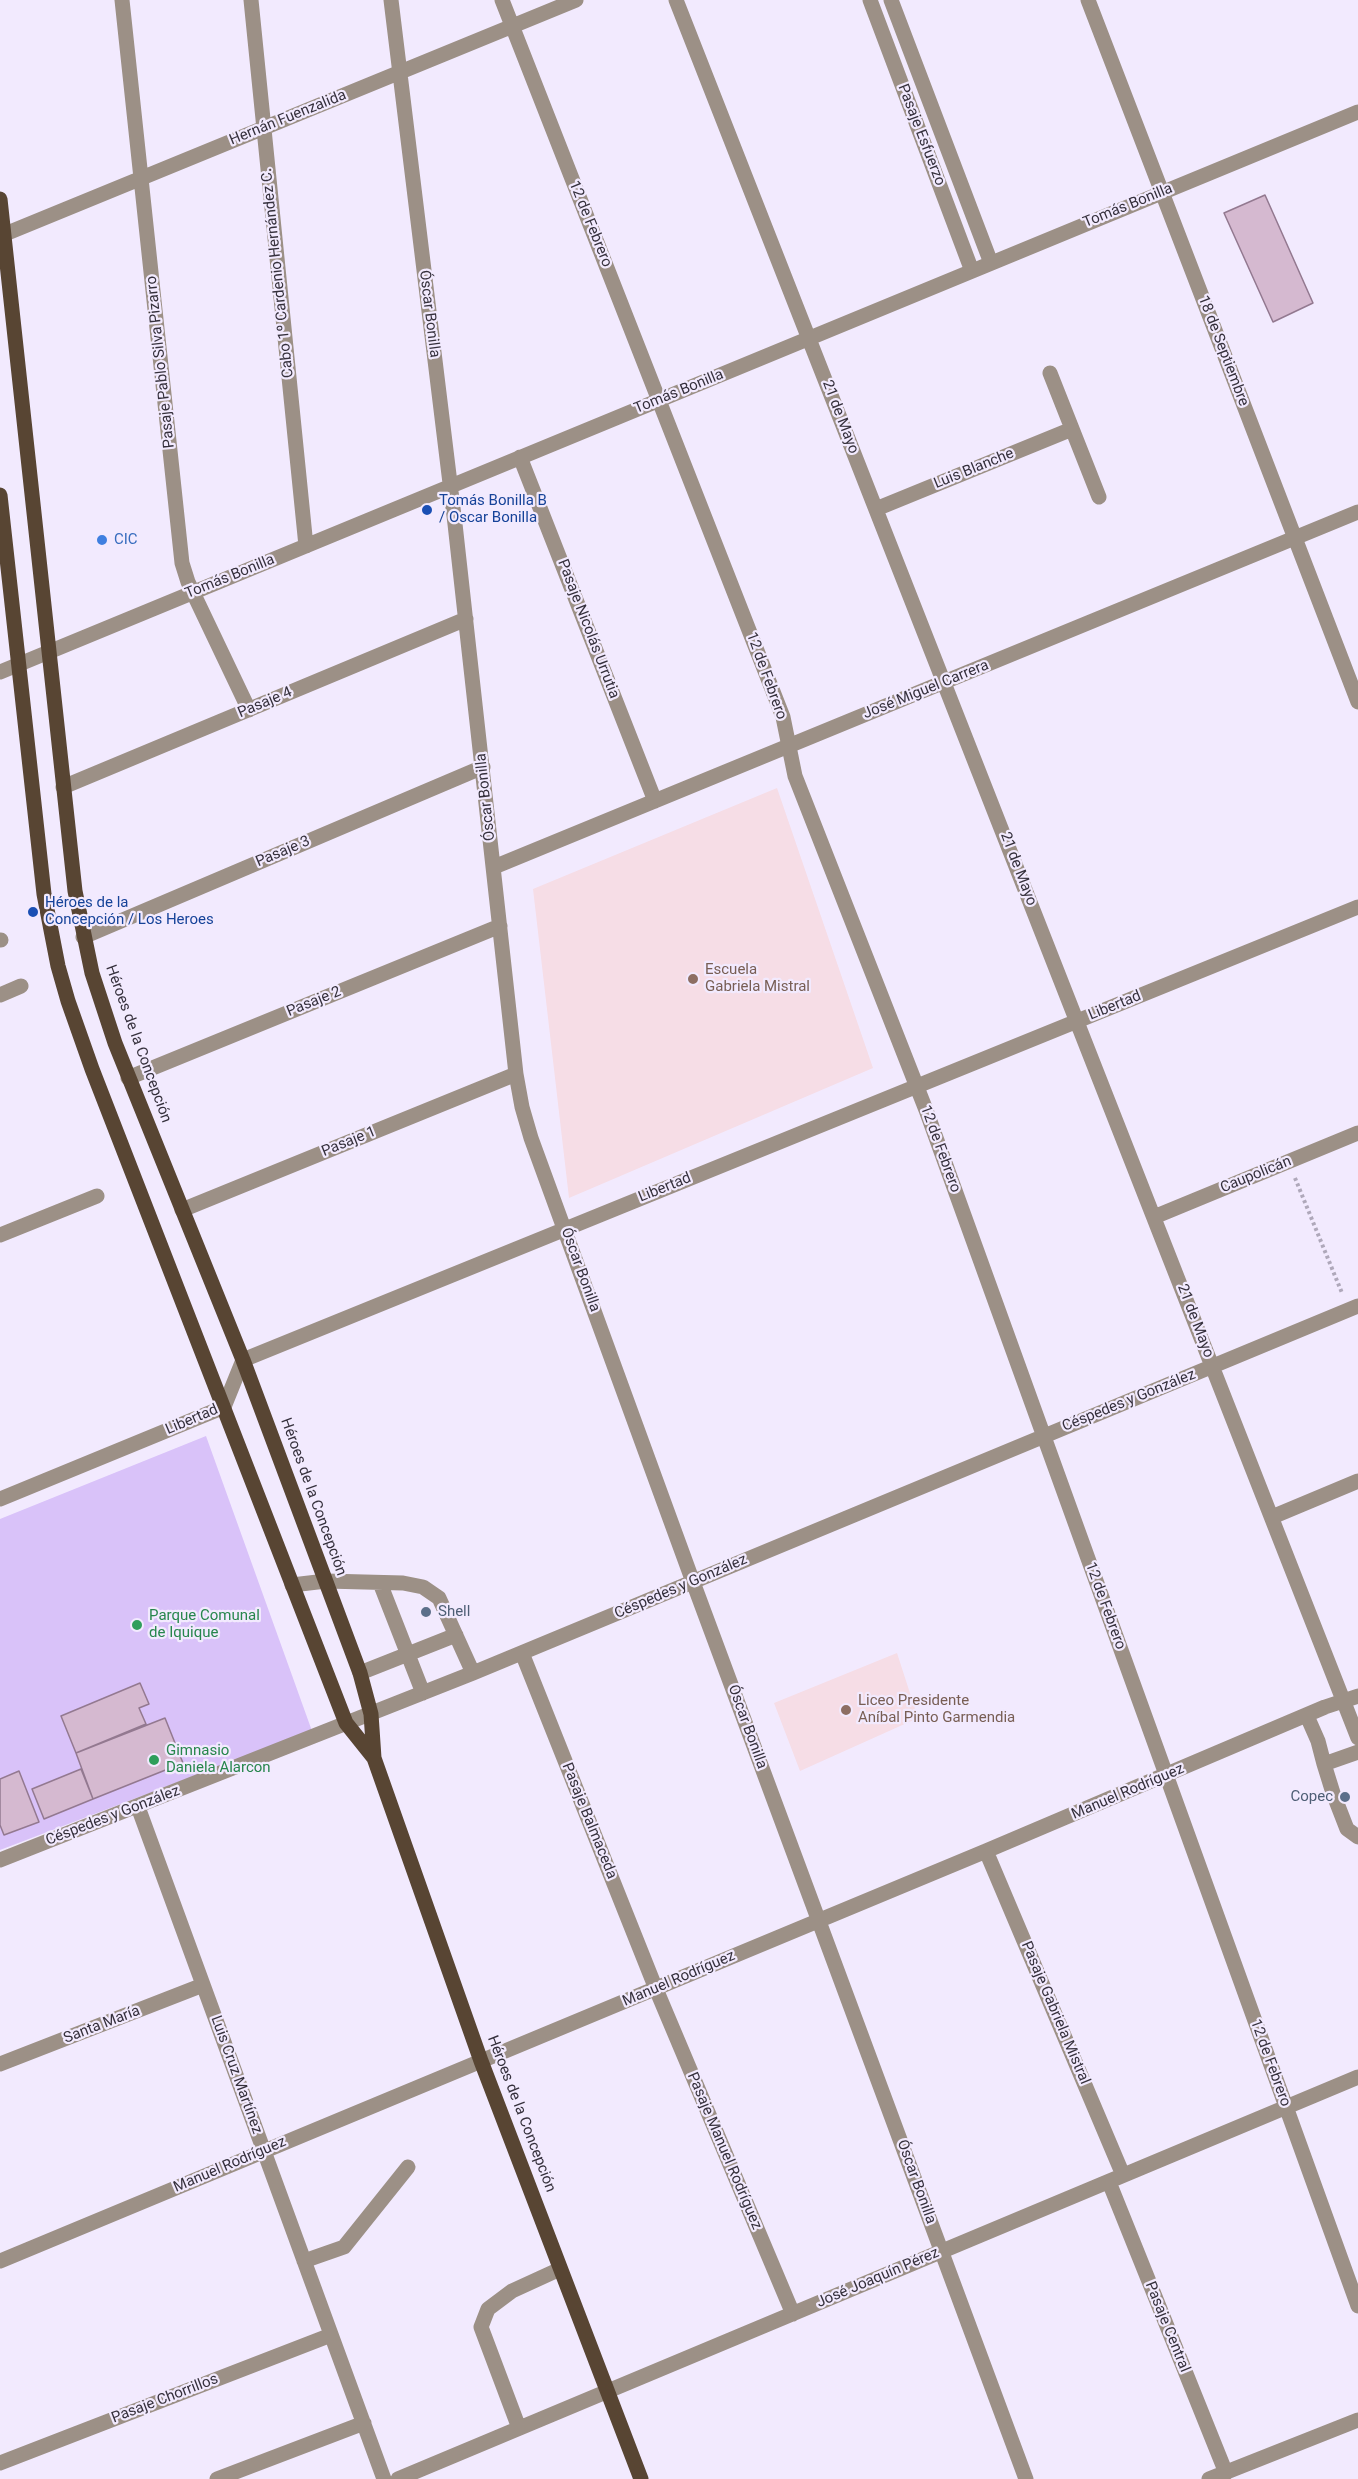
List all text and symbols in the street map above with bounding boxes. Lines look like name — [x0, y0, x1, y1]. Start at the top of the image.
street label: Pasaje Esfuerzo — [893, 82, 949, 188]
street label: Hernán Fuenzalida — [227, 86, 349, 150]
street label: Cabo 1º Cardenio Hernández C. — [258, 167, 298, 379]
street label: 12 de Febrero — [564, 178, 616, 270]
street label: Tomás Bonilla — [1081, 180, 1175, 232]
street label: Óscar Bonilla — [415, 269, 443, 359]
street label: Pasaje Pablo Silva Pizarro — [143, 275, 179, 449]
street label: 18 de Septiembre — [1194, 293, 1252, 409]
street label: Tomás Bonilla — [632, 366, 726, 418]
street label: 21 de Mayo — [818, 378, 862, 456]
street label: Luis Blanche — [931, 445, 1017, 493]
place label: Tomás Bonilla B / Oscar Bonilla — [439, 492, 547, 527]
marker: Tomás Bonilla B / Oscar Bonilla — [420, 503, 434, 517]
place label: CIC — [114, 531, 138, 549]
marker: CIC — [95, 533, 109, 547]
street label: Tomás Bonilla — [183, 551, 277, 603]
street label: Pasaje Nicolás Urrutia — [553, 557, 623, 701]
street label: 12 de Febrero — [742, 630, 790, 722]
street label: José Miguel Carrera — [861, 657, 991, 723]
street label: Pasaje 4 — [235, 684, 295, 722]
street label: Óscar Bonilla — [472, 752, 500, 842]
street label: 21 de Mayo — [996, 830, 1040, 908]
street label: Pasaje 3 — [253, 833, 313, 871]
place label: Héroes de la Concepción / Los Heroes — [45, 894, 214, 929]
marker: Héroes de la Concepción / Los Heroes — [26, 905, 40, 919]
place label: Escuela Gabriela Mistral — [705, 961, 810, 996]
street label: Héroes de la Concepción — [101, 963, 175, 1125]
marker: Escuela Gabriela Mistral — [686, 972, 700, 986]
street label: Pasaje 2 — [284, 983, 344, 1021]
street label: Libertad — [1086, 987, 1144, 1025]
street label: 12 de Febrero — [916, 1103, 964, 1195]
street label: Pasaje 1 — [319, 1123, 379, 1161]
street label: Caupolicán — [1218, 1153, 1294, 1197]
street label: Libertad — [636, 1169, 694, 1207]
street label: Óscar Bonilla — [556, 1225, 604, 1315]
street label: 21 de Mayo — [1173, 1282, 1217, 1360]
street label: Céspedes y González — [1060, 1366, 1198, 1436]
street label: Libertad — [163, 1401, 221, 1439]
street label: Héroes de la Concepción — [276, 1416, 350, 1578]
street label: Céspedes y González — [612, 1551, 750, 1623]
street label: 12 de Febrero — [1081, 1560, 1129, 1652]
place label: Shell — [438, 1603, 470, 1621]
marker: Shell — [419, 1605, 433, 1619]
place label: Parque Comunal de Iquique — [149, 1607, 260, 1642]
marker: Parque Comunal de Iquique — [130, 1618, 144, 1632]
street label: Óscar Bonilla — [723, 1682, 771, 1772]
place label: Liceo Presidente Aníbal Pinto Garmendia — [858, 1692, 1015, 1727]
marker: Liceo Presidente Aníbal Pinto Garmendia — [839, 1703, 853, 1717]
place label: Gimnasio Daniela Alarcon — [166, 1742, 271, 1777]
marker: Gimnasio Daniela Alarcon — [147, 1753, 161, 1767]
street label: Pasaje Balmaceda — [558, 1760, 620, 1882]
street label: Manuel Rodríguez — [1069, 1760, 1187, 1824]
street label: Céspedes y González — [43, 1782, 183, 1850]
place label: Copec — [1290, 1788, 1333, 1806]
marker: Copec — [1338, 1790, 1352, 1804]
street label: Pasaje Gabriela Mistral — [1017, 1939, 1093, 2087]
street label: Manuel Rodríguez — [620, 1947, 738, 2011]
street label: Santa María — [61, 2002, 143, 2048]
street label: Luis Cruz Martínez — [206, 2013, 266, 2137]
street label: 12 de Febrero — [1246, 2017, 1294, 2109]
street label: Héroes de la Concepción — [483, 2033, 559, 2195]
street label: Pasaje Manuel Rodríguez — [683, 2070, 765, 2232]
street label: Manuel Rodríguez — [171, 2133, 289, 2197]
street label: Óscar Bonilla — [892, 2137, 940, 2227]
street label: José Joaquín Pérez — [814, 2244, 942, 2312]
street label: Pasaje Central — [1141, 2279, 1193, 2375]
street label: Pasaje Chorrillos — [109, 2370, 221, 2428]

